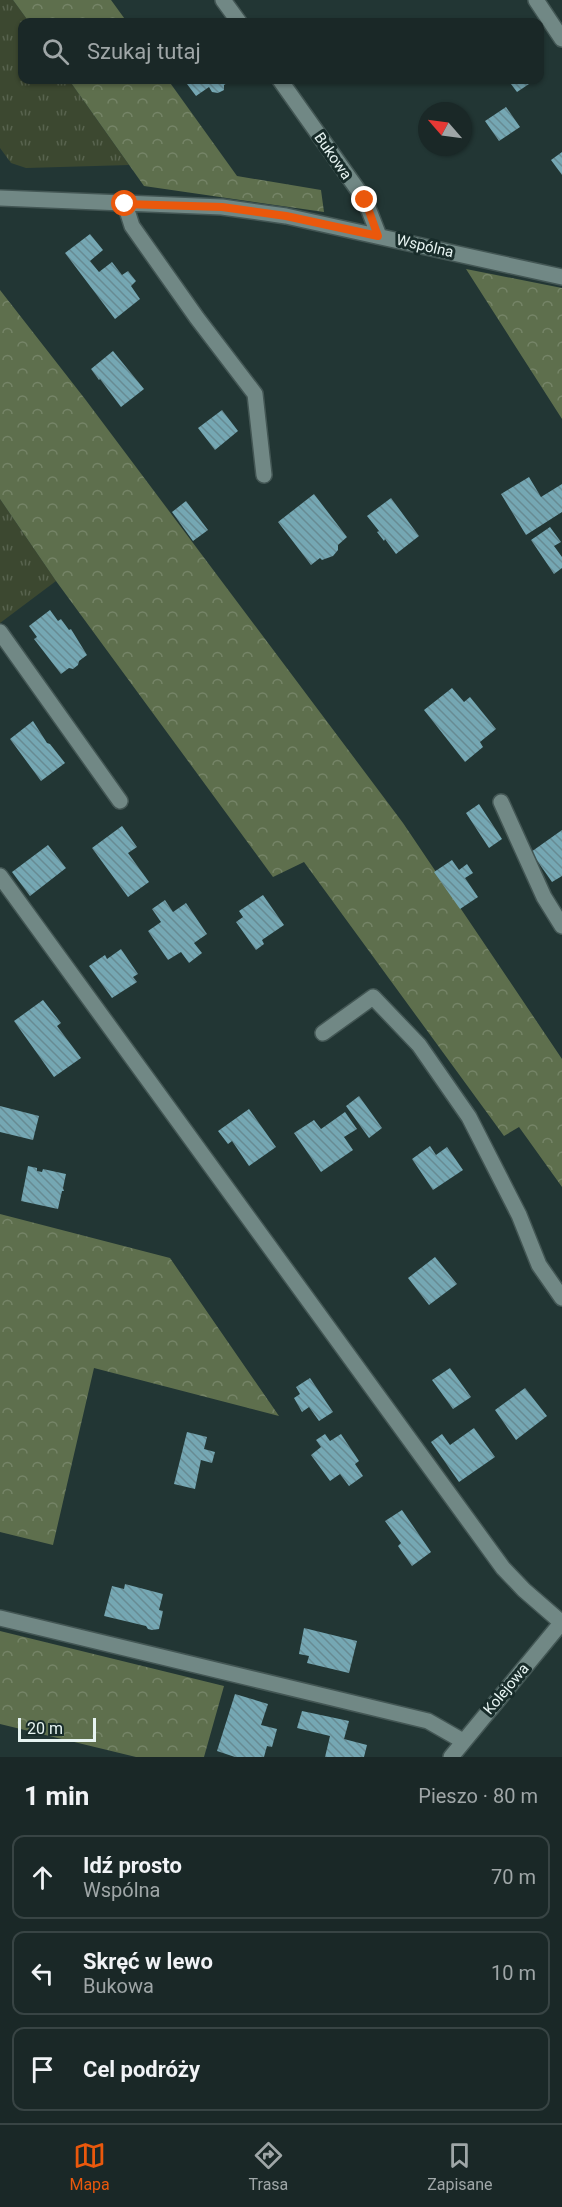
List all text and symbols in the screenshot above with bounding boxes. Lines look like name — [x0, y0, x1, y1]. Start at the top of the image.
search box — [18, 18, 544, 84]
icon: search — [39, 35, 72, 68]
text: Szukaj tutaj — [87, 39, 201, 64]
north arrow — [418, 102, 472, 156]
street label: Bukowa — [310, 129, 356, 183]
route end — [351, 186, 377, 212]
route start — [111, 190, 137, 216]
street label: Wspólna — [395, 231, 455, 261]
street label: Kolejowa — [480, 1660, 532, 1718]
scale bar — [18, 1715, 96, 1742]
text: 20 m — [27, 1719, 63, 1738]
text: 1 min — [24, 1781, 89, 1811]
text: Pieszo · 80 m — [418, 1784, 538, 1808]
text: Idź prosto — [83, 1853, 182, 1878]
icon: ahead — [26, 1861, 59, 1894]
text: 70 m — [491, 1865, 536, 1889]
text: Wspólna — [83, 1878, 161, 1902]
text: Skręć w lewo — [83, 1949, 213, 1974]
icon: left — [26, 1957, 59, 1990]
text: 10 m — [491, 1961, 536, 1985]
text: Bukowa — [83, 1974, 154, 1998]
icon: arrive — [26, 2053, 59, 2086]
text: Cel podróży — [83, 2057, 200, 2082]
tab: Mapa — [69, 2139, 110, 2194]
tab: Trasa — [249, 2139, 288, 2194]
tab: Zapisane — [427, 2139, 493, 2194]

